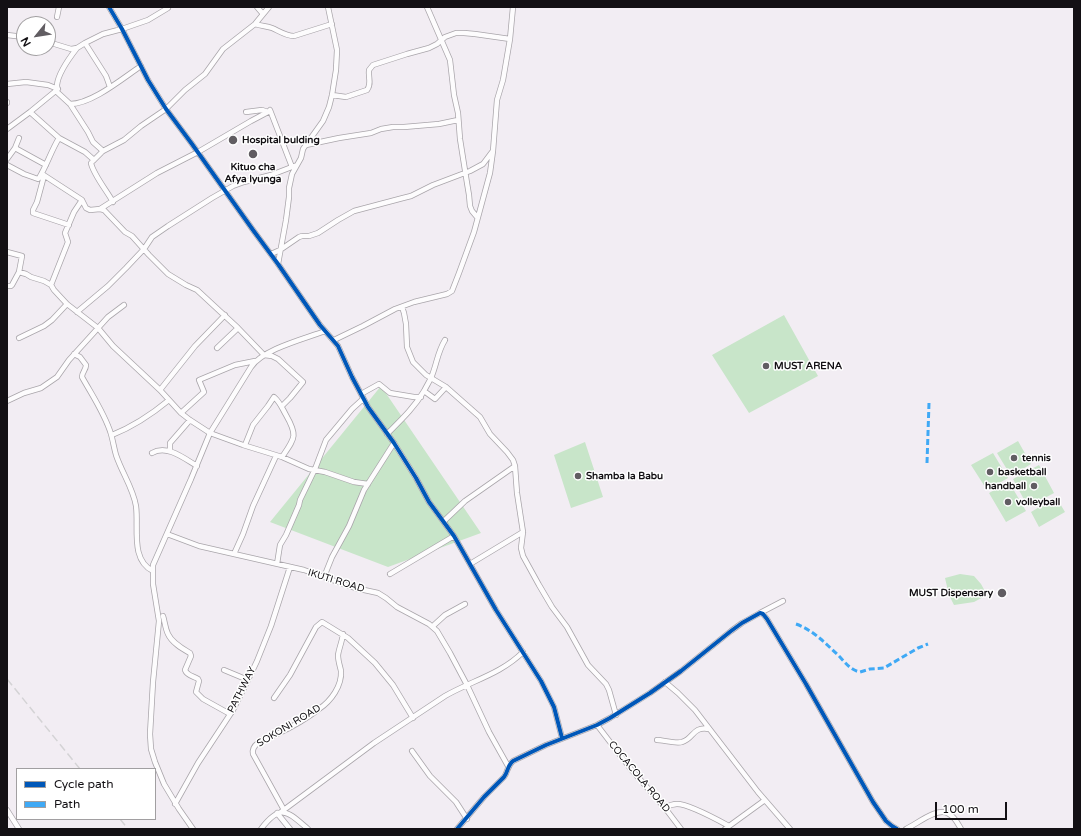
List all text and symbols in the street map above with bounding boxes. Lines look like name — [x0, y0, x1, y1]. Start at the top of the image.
north arrow — [16, 16, 56, 56]
text: N — [18, 35, 34, 49]
marker: Hospital bulding — [227, 134, 239, 146]
place label: Hospital bulding — [242, 134, 320, 146]
marker: Kituo cha Afya Iyunga — [247, 148, 259, 160]
place label: Kituo cha Afya Iyunga — [225, 161, 281, 184]
place label: MUST ARENA — [774, 360, 842, 372]
marker: MUST ARENA — [761, 361, 771, 371]
place label: tennis — [1022, 452, 1051, 464]
marker: tennis — [1009, 453, 1019, 463]
place label: basketball — [998, 466, 1046, 478]
marker: basketball — [985, 467, 995, 477]
place label: Shamba la Babu — [586, 470, 663, 482]
marker: Shamba la Babu — [573, 471, 583, 481]
place label: handball — [985, 480, 1026, 492]
marker: handball — [1029, 481, 1039, 491]
place label: volleyball — [1016, 496, 1060, 508]
marker: volleyball — [1003, 497, 1013, 507]
street label: IKUTI ROAD — [306, 567, 366, 595]
place label: MUST Dispensary — [909, 587, 993, 599]
marker: MUST Dispensary — [996, 587, 1008, 599]
street label: PATHWAY — [225, 665, 259, 715]
street label: SOKONI ROAD — [255, 702, 323, 750]
street label: COCACOLA ROAD — [606, 739, 672, 815]
legend — [16, 768, 156, 820]
text: Cycle path — [54, 777, 113, 791]
scale bar — [937, 794, 1009, 820]
text: Path — [54, 797, 80, 811]
text: 100 m — [942, 802, 979, 816]

